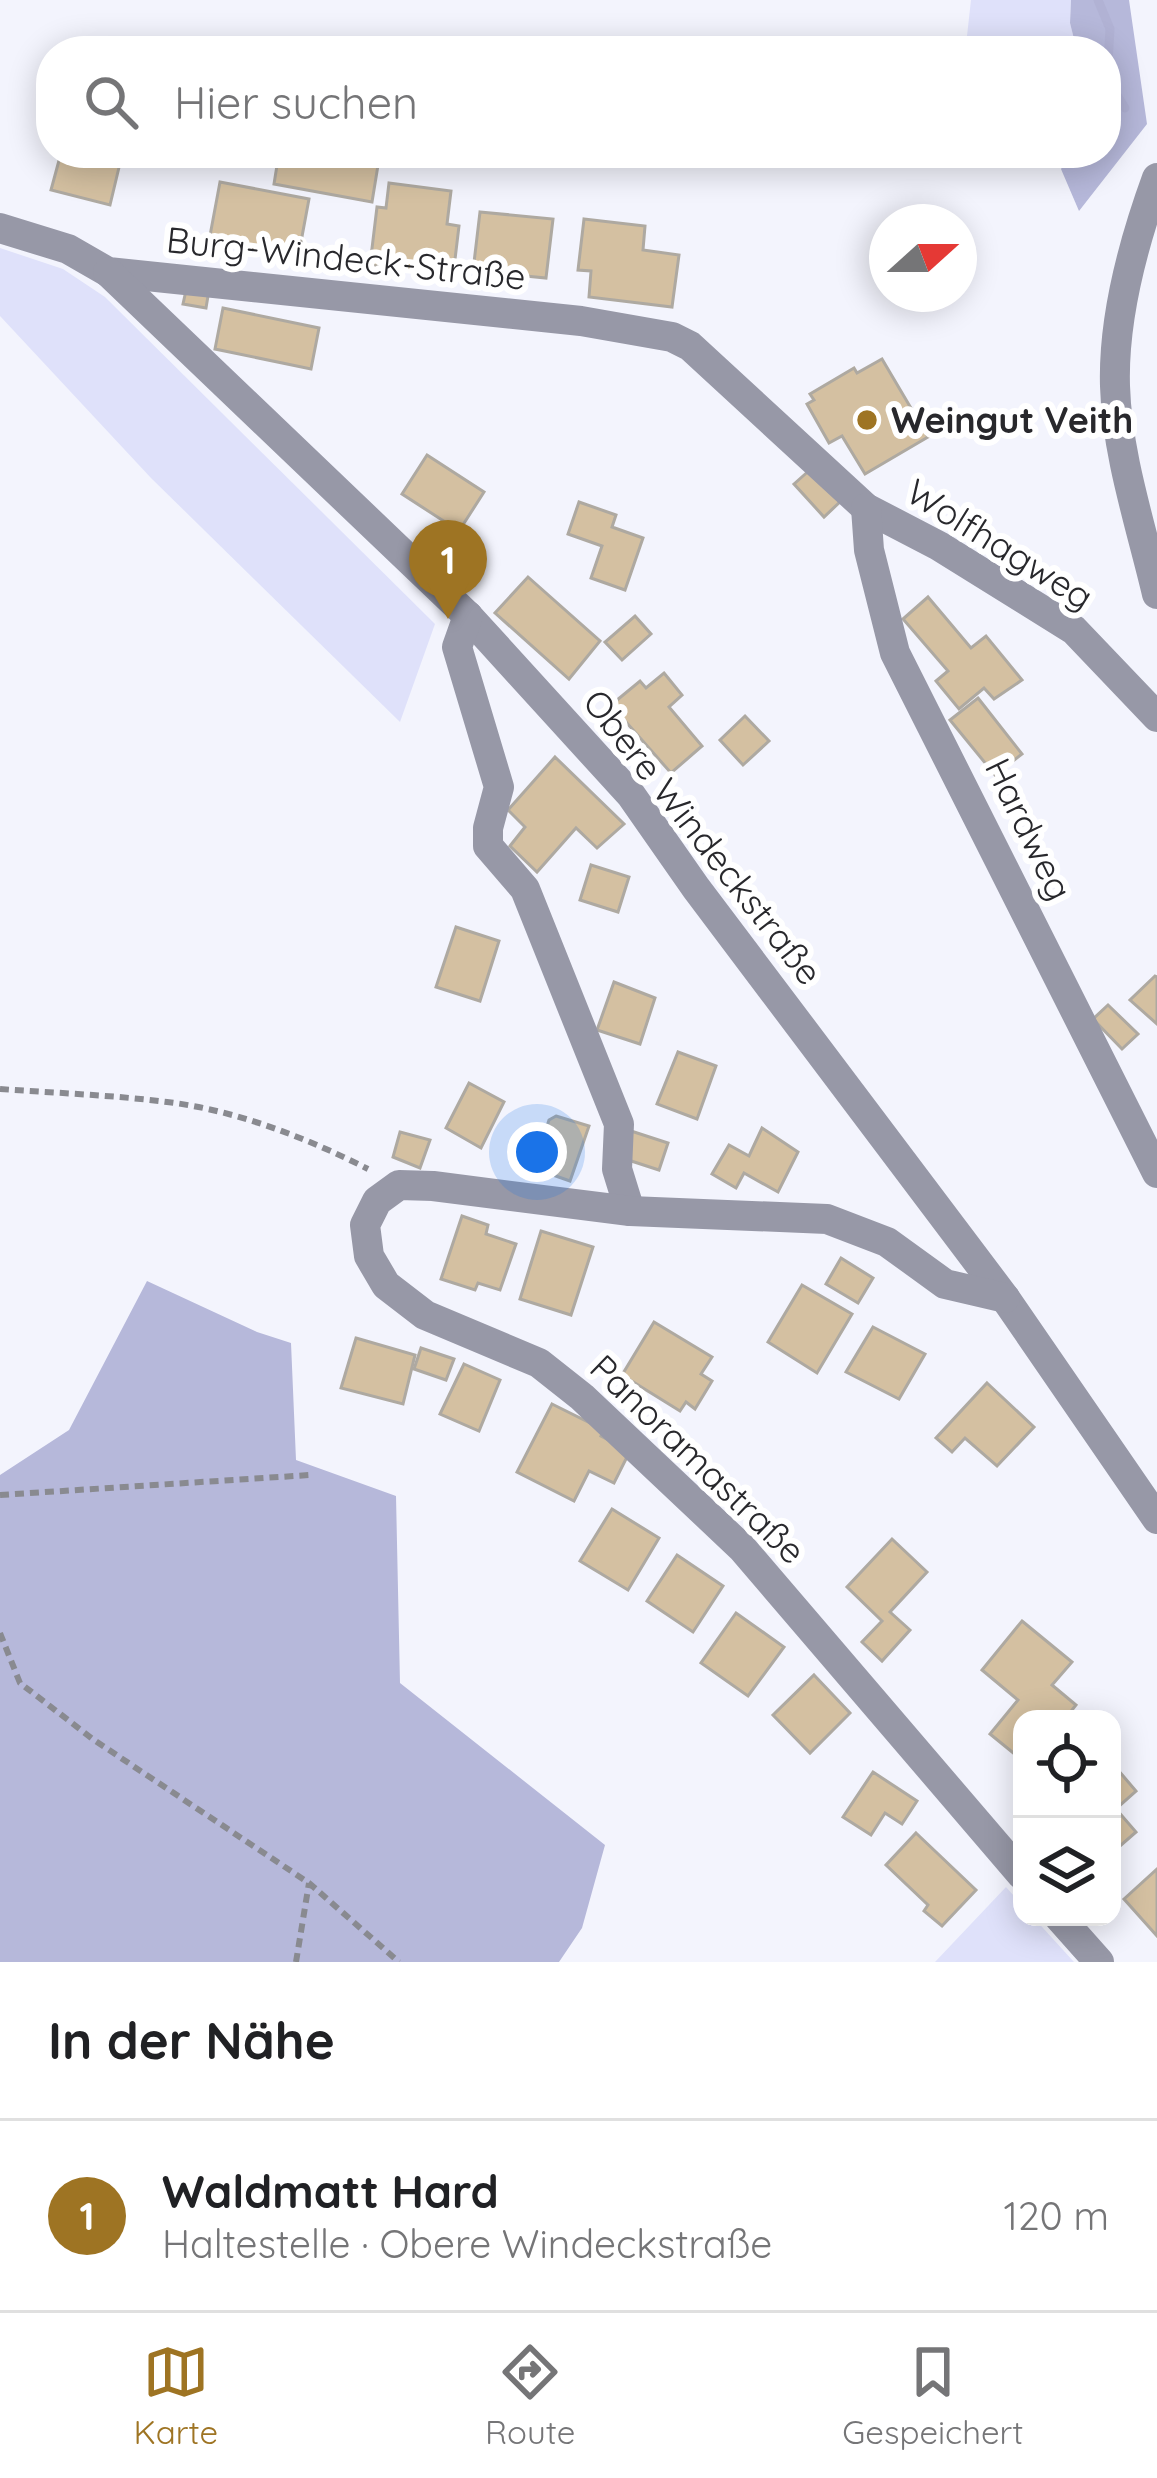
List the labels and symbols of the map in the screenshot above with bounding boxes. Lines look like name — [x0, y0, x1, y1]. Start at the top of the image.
north arrow — [869, 204, 977, 312]
street label: Burg-Windeck-Straße — [164, 216, 528, 299]
place label: Weingut Veith — [891, 397, 1133, 442]
marker: Weingut Veith — [854, 407, 880, 433]
street label: Wolfhagweg — [899, 468, 1102, 619]
pin: 1 — [409, 520, 487, 619]
street label: Obere Windeckstraße — [574, 680, 833, 993]
street label: Hardweg — [976, 750, 1083, 907]
your location — [507, 1122, 567, 1182]
street label: Panoramastraße — [581, 1344, 815, 1573]

